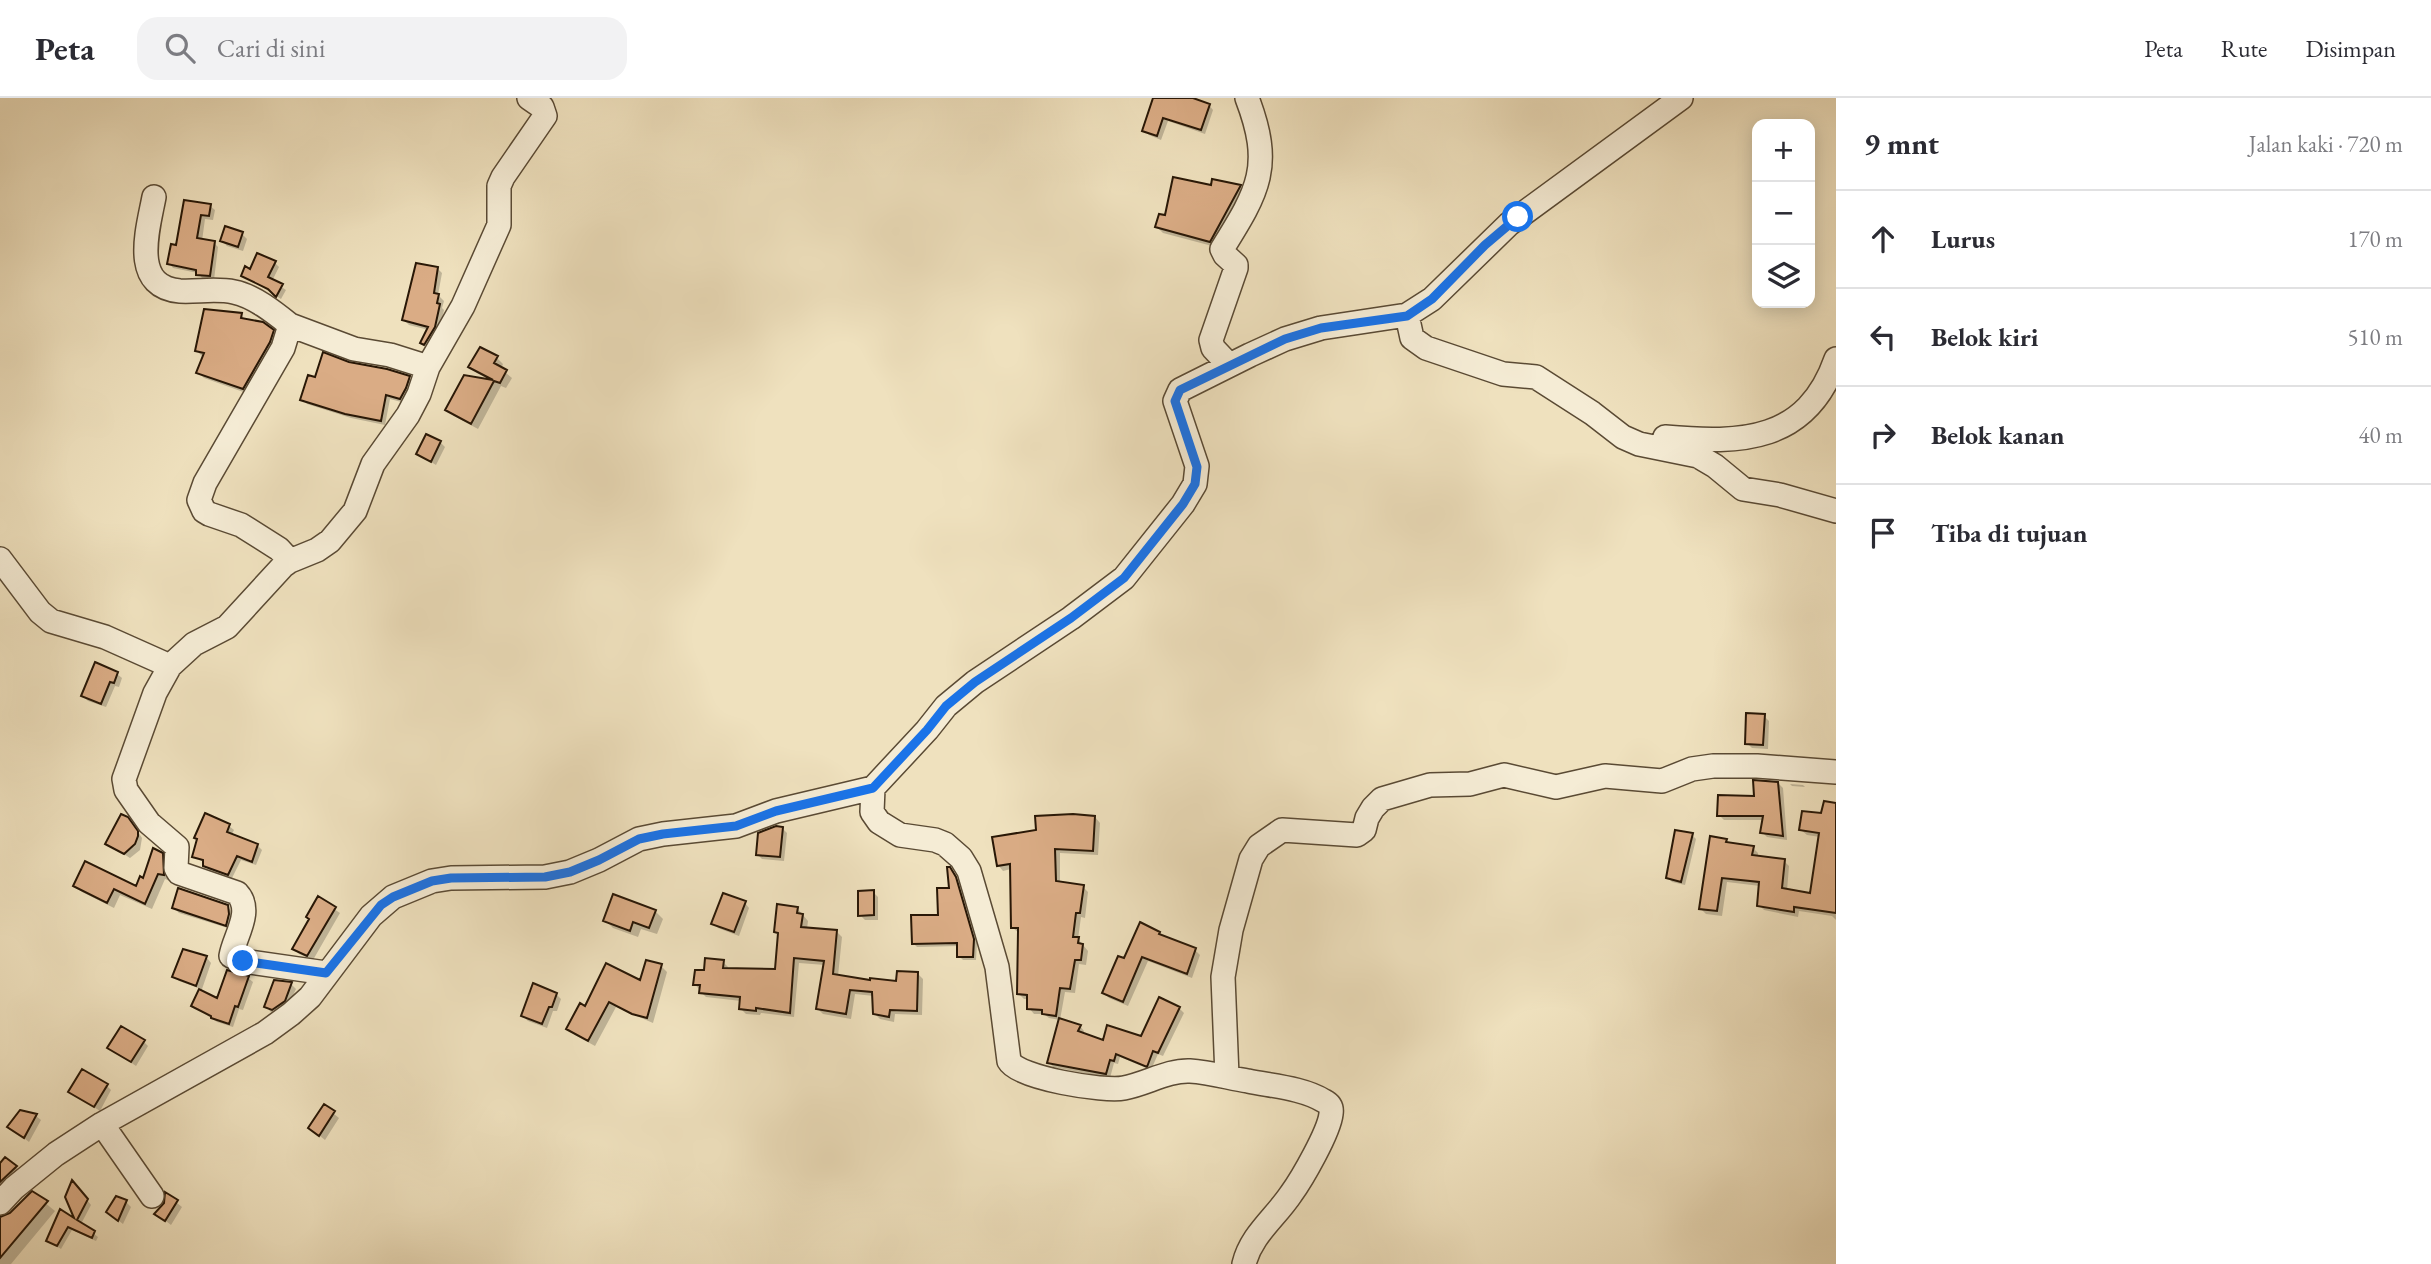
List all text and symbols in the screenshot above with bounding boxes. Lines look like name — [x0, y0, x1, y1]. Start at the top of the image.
search box — [137, 17, 627, 80]
text: Peta — [35, 27, 95, 70]
icon: search — [161, 29, 199, 67]
text: Cari di sini — [217, 31, 325, 65]
text: Peta — [2144, 33, 2183, 64]
text: Rute — [2221, 33, 2267, 64]
text: Disimpan — [2305, 33, 2396, 64]
map controls — [1752, 119, 1815, 308]
button: + — [1752, 119, 1815, 182]
text: 9 mnt — [1864, 124, 1939, 163]
text: Jalan kaki · 720 m — [2249, 129, 2403, 159]
button: − — [1752, 182, 1815, 245]
route start — [1502, 201, 1533, 232]
icon: ahead — [1864, 220, 1902, 258]
text: Lurus — [1931, 222, 1995, 256]
text: 170 m — [2347, 224, 2403, 254]
button: layers — [1752, 245, 1815, 308]
icon: left — [1864, 318, 1902, 356]
text: Belok kiri — [1931, 320, 2038, 354]
text: 510 m — [2347, 322, 2403, 352]
icon: right — [1864, 416, 1902, 454]
text: Belok kanan — [1931, 418, 2065, 452]
text: 40 m — [2358, 420, 2403, 450]
icon: arrive — [1864, 514, 1902, 552]
text: Tiba di tujuan — [1931, 516, 2087, 550]
route end — [227, 945, 258, 976]

